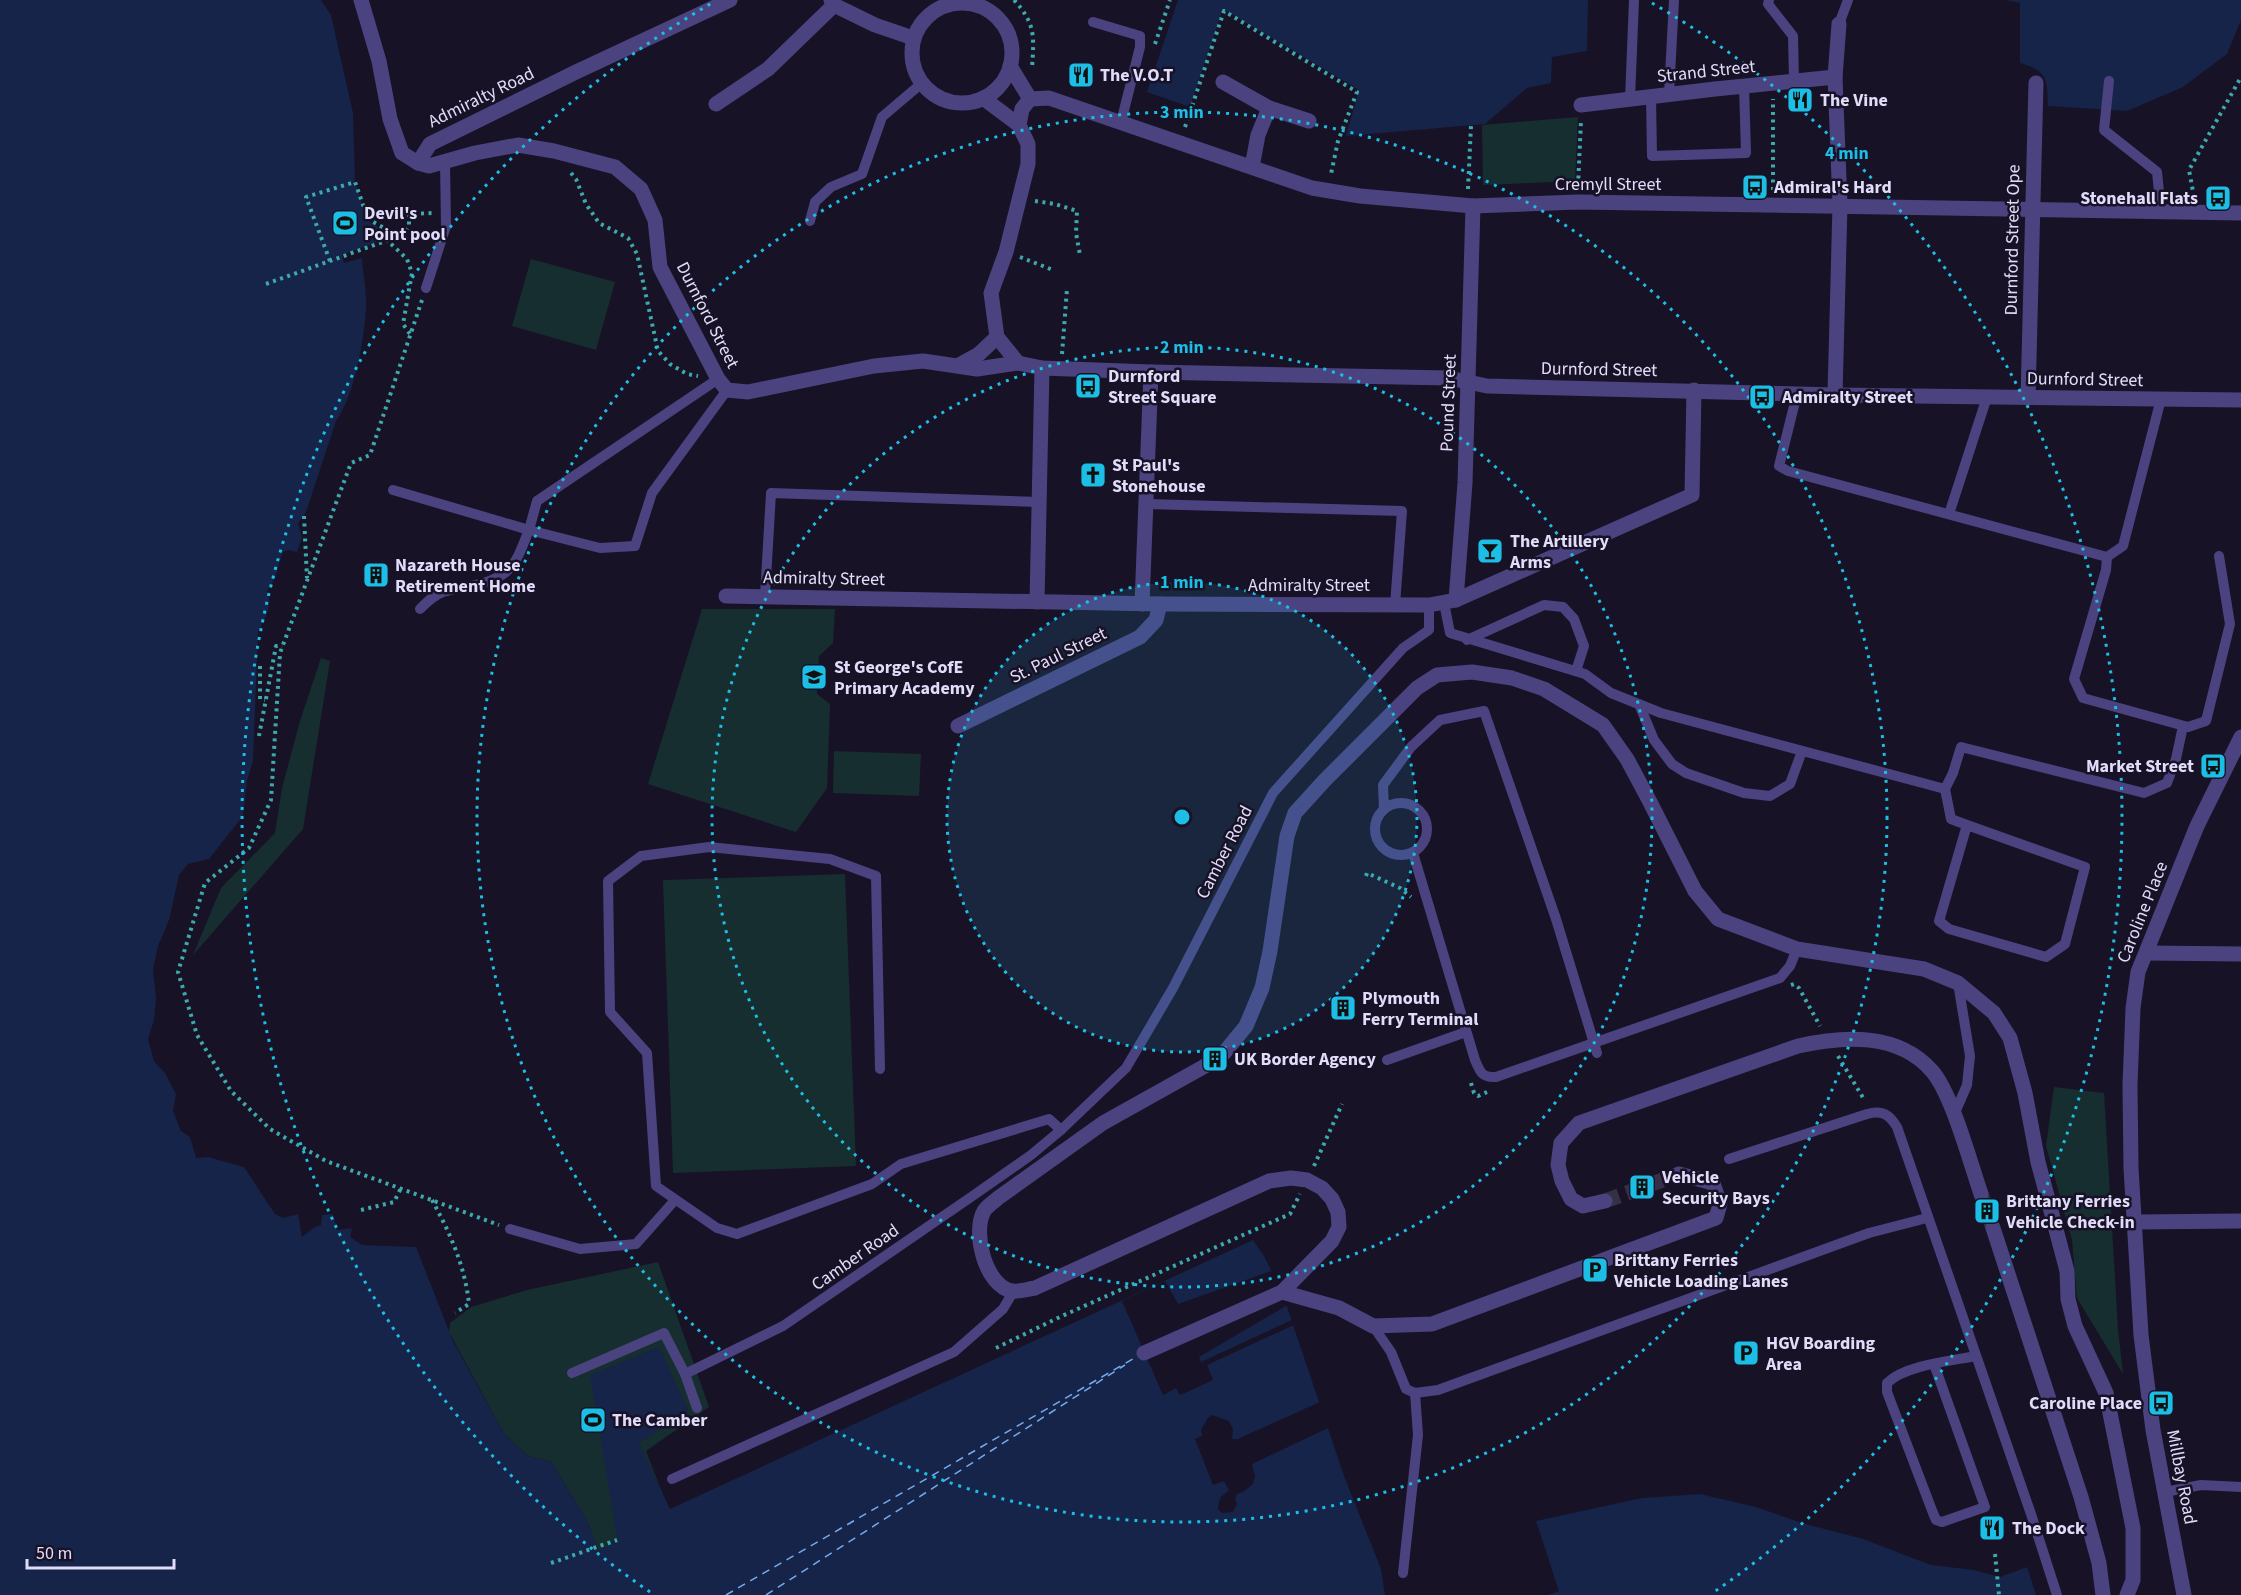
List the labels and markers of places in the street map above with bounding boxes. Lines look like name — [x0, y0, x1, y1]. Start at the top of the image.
restaurant icon: The V.O.T — [1066, 60, 1096, 90]
place label: The V.O.T — [1100, 63, 1173, 88]
restaurant icon: The Vine — [1785, 85, 1815, 115]
place label: The Vine — [1820, 88, 1888, 113]
bus stop icon: Admiral's Hard — [1740, 172, 1770, 202]
place label: Admiral's Hard — [1773, 175, 1892, 200]
bus stop icon: Stonehall Flats — [2203, 183, 2233, 213]
place label: Stonehall Flats — [2080, 186, 2198, 211]
place label: Devil's Point pool — [364, 201, 446, 247]
sports icon: Devil's Point pool — [330, 208, 360, 238]
place label: Durnford Street Square — [1108, 364, 1217, 410]
bus stop icon: Durnford Street Square — [1073, 371, 1103, 401]
bus stop icon: Admiralty Street — [1747, 382, 1777, 412]
place label: Admiralty Street — [1781, 385, 1913, 410]
place label: St Paul's Stonehouse — [1112, 453, 1205, 499]
church icon: St Paul's Stonehouse — [1078, 460, 1108, 490]
place label: The Artillery Arms — [1509, 529, 1609, 575]
bar icon: The Artillery Arms — [1475, 536, 1505, 566]
place label: Nazareth House Retirement Home — [395, 553, 536, 599]
building icon: Nazareth House Retirement Home — [361, 560, 391, 590]
place label: St George's CofE Primary Academy — [834, 655, 975, 701]
school or university icon: St George's CofE Primary Academy — [799, 662, 829, 692]
bus stop icon: Market Street — [2198, 751, 2228, 781]
place label: Market Street — [2086, 754, 2194, 779]
centre of rings — [1172, 807, 1192, 827]
place label: Plymouth Ferry Terminal — [1362, 986, 1478, 1032]
building icon: Plymouth Ferry Terminal — [1328, 993, 1358, 1023]
building icon: UK Border Agency — [1200, 1044, 1230, 1074]
place label: UK Border Agency — [1234, 1047, 1377, 1072]
place label: Vehicle Security Bays — [1661, 1165, 1770, 1211]
building icon: Vehicle Security Bays — [1627, 1172, 1657, 1202]
place label: Brittany Ferries Vehicle Check-in — [2005, 1189, 2135, 1235]
building icon: Brittany Ferries Vehicle Check-in — [1972, 1196, 2002, 1226]
place label: Brittany Ferries Vehicle Loading Lanes — [1613, 1248, 1788, 1294]
parking icon: Brittany Ferries Vehicle Loading Lanes — [1580, 1255, 1610, 1285]
place label: HGV Boarding Area — [1765, 1331, 1876, 1377]
parking icon: HGV Boarding Area — [1731, 1338, 1761, 1368]
bus stop icon: Caroline Place — [2146, 1388, 2176, 1418]
place label: Caroline Place — [2029, 1391, 2142, 1416]
sports icon: The Camber — [578, 1405, 608, 1435]
place label: The Camber — [612, 1408, 708, 1433]
restaurant icon: The Dock — [1977, 1513, 2007, 1543]
place label: The Dock — [2012, 1516, 2085, 1541]

